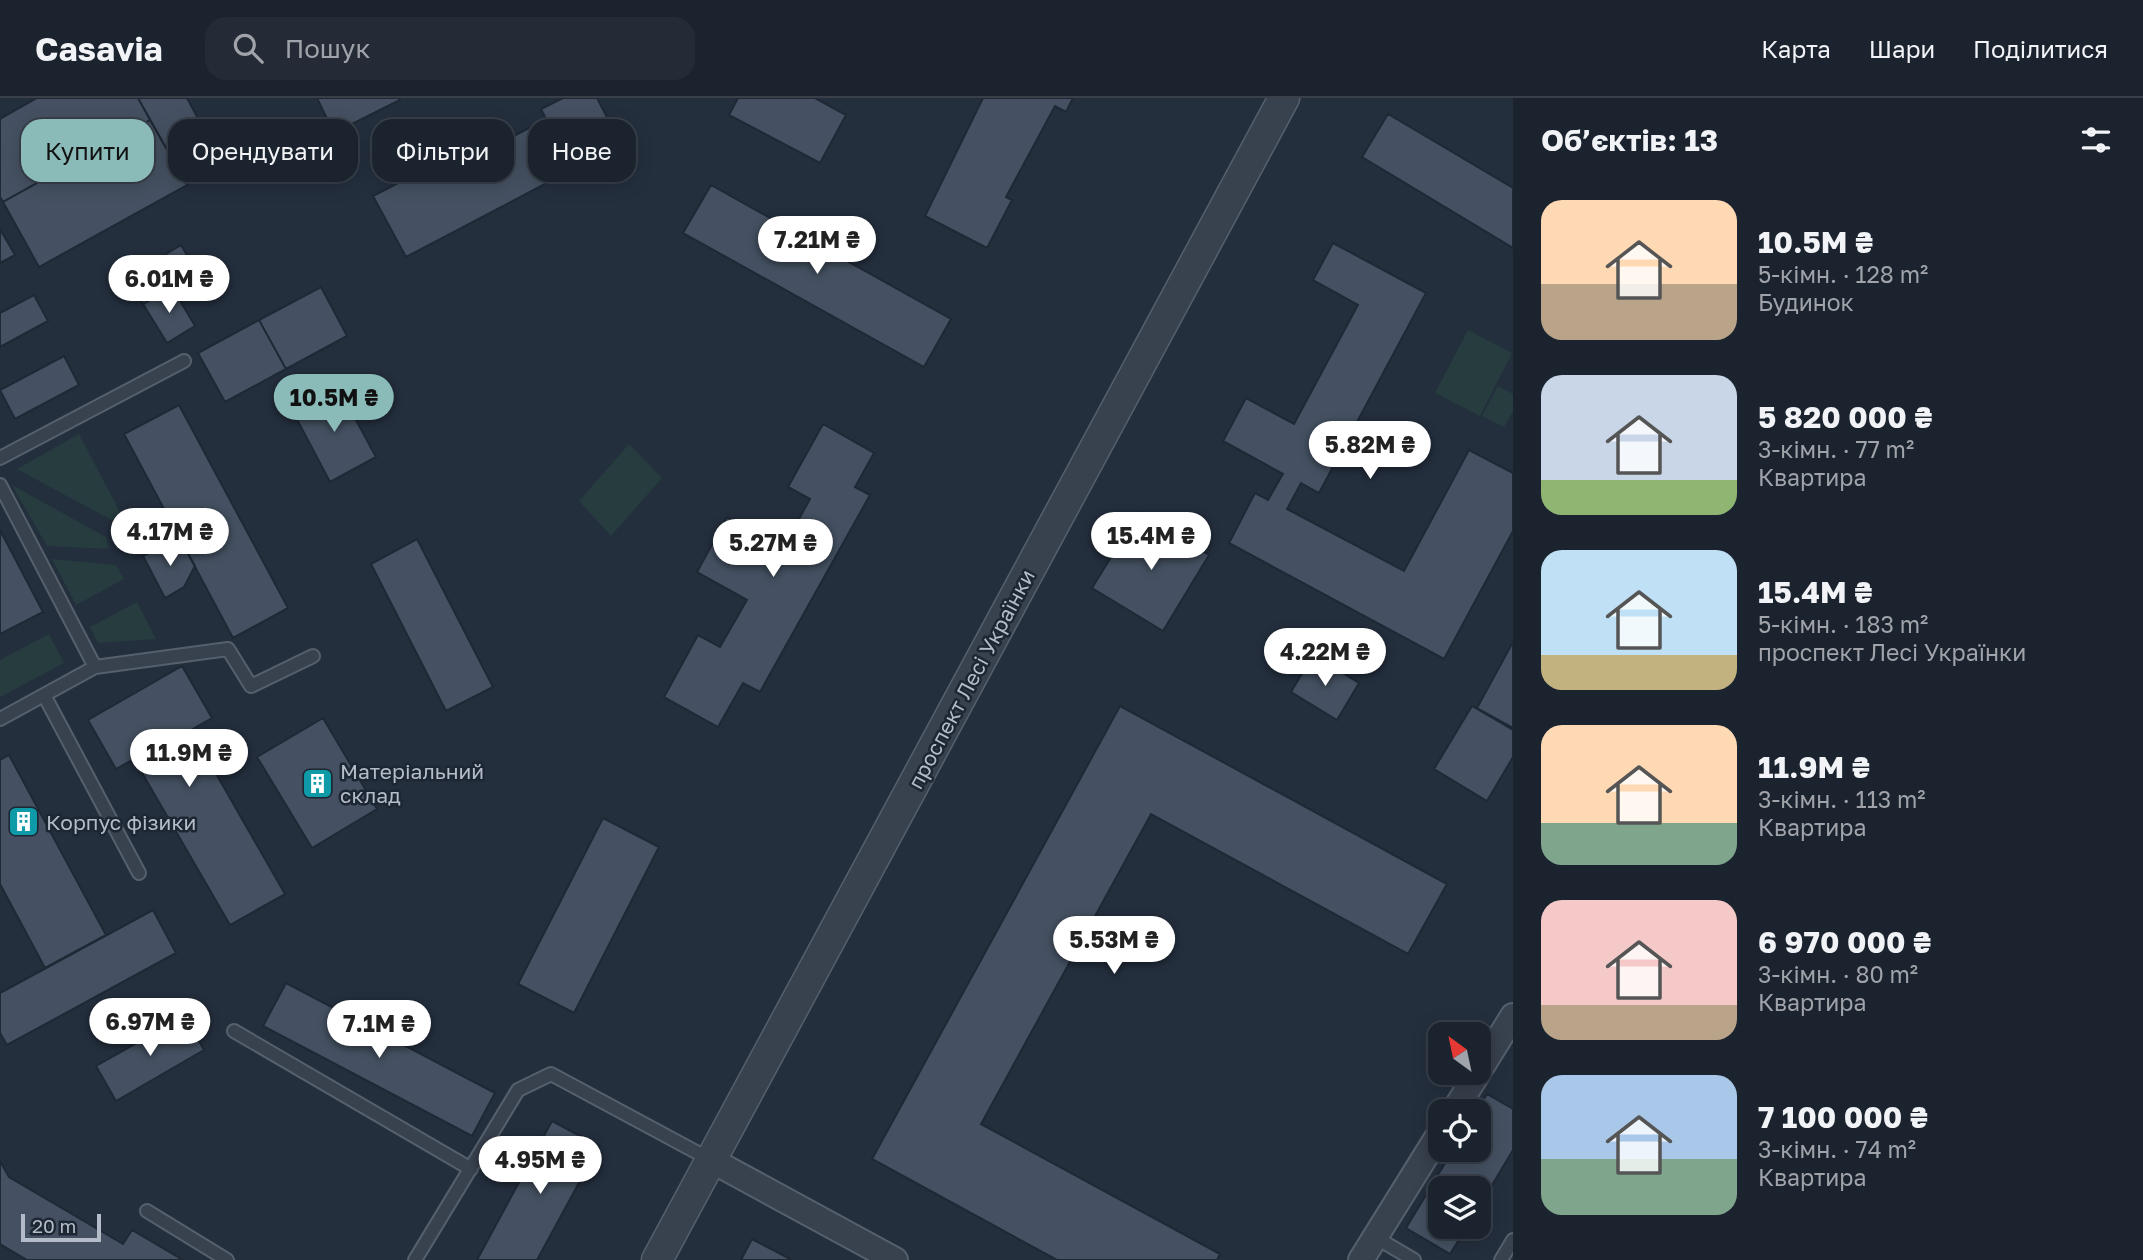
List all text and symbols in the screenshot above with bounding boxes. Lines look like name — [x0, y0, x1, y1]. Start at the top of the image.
search box — [205, 17, 695, 80]
text: Casavia — [35, 29, 163, 68]
icon: search — [229, 29, 267, 67]
text: Пошук — [285, 33, 370, 64]
text: Карта — [1761, 34, 1831, 63]
text: Шари — [1869, 34, 1935, 63]
text: Поділитися — [1973, 34, 2108, 63]
chip: Купити — [21, 119, 154, 182]
chip: Орендувати — [168, 119, 358, 182]
chip: Фільтри — [372, 119, 514, 182]
chip: Нове — [528, 119, 636, 182]
icon: filters — [2077, 121, 2115, 159]
text: Об’єктів: 13 — [1541, 122, 1718, 158]
pin: 7.21M ₴ — [752, 216, 882, 276]
text: 10.5M ₴ — [1758, 224, 1873, 260]
text: 7.21M ₴ — [774, 225, 860, 253]
icon: home — [1597, 228, 1681, 312]
pin: 6.01M ₴ — [104, 256, 234, 315]
text: 5-кімн. · 128 m² — [1758, 260, 1928, 288]
text: 6.01M ₴ — [124, 264, 214, 292]
text: Будинок — [1758, 288, 1854, 316]
pin: 10.5M ₴ — [269, 374, 399, 434]
text: 10.5M ₴ — [290, 383, 378, 411]
text: 5 820 000 ₴ — [1758, 399, 1933, 435]
icon: home — [1597, 403, 1681, 487]
pin: 5.82M ₴ — [1305, 422, 1435, 481]
text: 5.82M ₴ — [1325, 430, 1415, 458]
text: 3-кімн. · 77 m² — [1758, 435, 1914, 463]
text: Квартира — [1758, 463, 1866, 491]
pin: 4.17M ₴ — [105, 508, 235, 568]
pin: 15.4M ₴ — [1086, 512, 1216, 572]
text: 4.17M ₴ — [127, 517, 213, 545]
pin: 5.27M ₴ — [708, 519, 838, 579]
text: 15.4M ₴ — [1107, 521, 1195, 549]
text: 5.27M ₴ — [729, 528, 817, 556]
street label: проспект Лесі Українки — [902, 565, 1040, 793]
text: 15.4M ₴ — [1758, 574, 1873, 610]
icon: home — [1597, 578, 1681, 662]
text: 5-кімн. · 183 m² — [1758, 610, 1928, 638]
pin: 4.22M ₴ — [1260, 628, 1390, 688]
text: 4.22M ₴ — [1280, 637, 1370, 665]
text: проспект Лесі Українки — [1758, 638, 2026, 666]
pin: 11.9M ₴ — [124, 730, 254, 789]
text: 11.9M ₴ — [146, 738, 232, 766]
text: 11.9M ₴ — [1758, 749, 1870, 785]
icon: home — [1597, 753, 1681, 837]
place label: Матеріальний склад — [340, 758, 484, 808]
building icon: Матеріальний склад — [300, 766, 334, 800]
text: 3-кімн. · 113 m² — [1758, 785, 1926, 813]
building icon: Корпус фізики — [6, 805, 40, 839]
place label: Корпус фізики — [46, 809, 196, 835]
text: Квартира — [1758, 813, 1866, 841]
pin: 5.53M ₴ — [1049, 916, 1179, 976]
text: 6 970 000 ₴ — [1758, 924, 1931, 960]
text: 5.53M ₴ — [1069, 925, 1159, 953]
icon: home — [1597, 928, 1681, 1012]
text: 3-кімн. · 80 m² — [1758, 960, 1918, 988]
text: Квартира — [1758, 988, 1866, 1016]
pin: 6.97M ₴ — [85, 998, 215, 1058]
pin: 7.1M ₴ — [322, 1000, 436, 1060]
text: 6.97M ₴ — [105, 1007, 195, 1035]
text: 7.1M ₴ — [343, 1009, 415, 1037]
north arrow — [1428, 1022, 1491, 1085]
map controls — [1428, 1022, 1491, 1239]
button: locate — [1428, 1099, 1491, 1162]
text: 7 100 000 ₴ — [1758, 1099, 1928, 1135]
icon: home — [1597, 1103, 1681, 1187]
text: 3-кімн. · 74 m² — [1758, 1135, 1916, 1163]
pin: 4.95M ₴ — [475, 1136, 605, 1196]
text: 4.95M ₴ — [495, 1145, 585, 1173]
text: Квартира — [1758, 1163, 1866, 1191]
button: layers — [1428, 1176, 1491, 1239]
scale bar — [21, 1211, 102, 1243]
text: 20 m — [32, 1214, 76, 1237]

